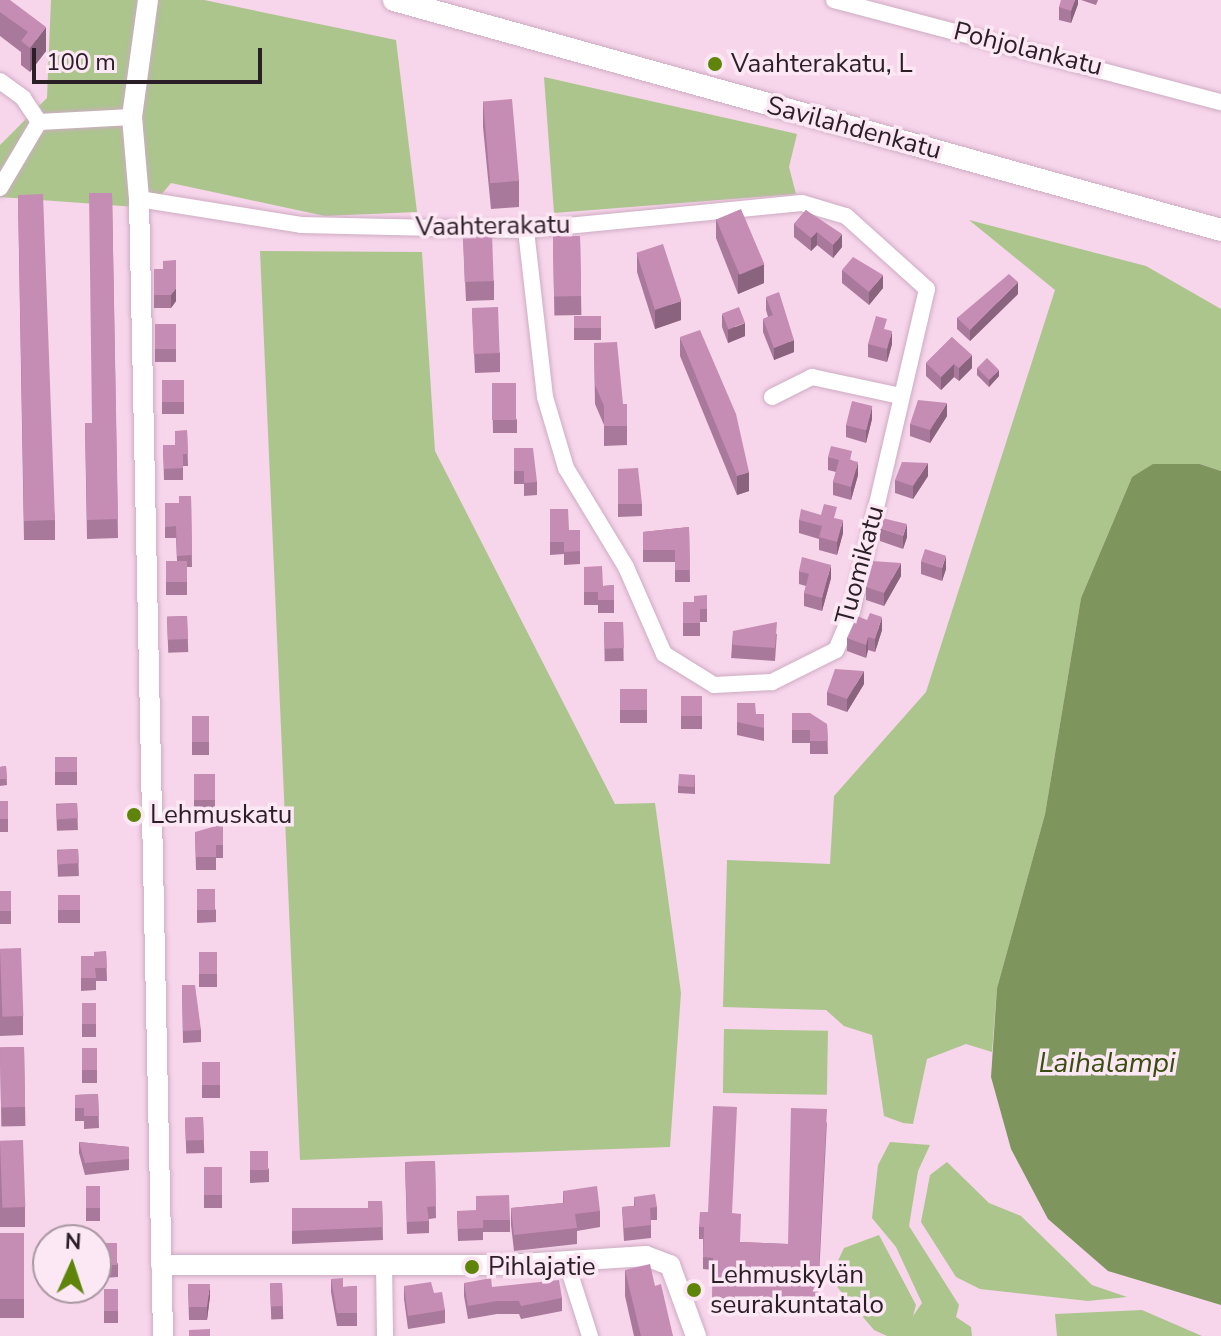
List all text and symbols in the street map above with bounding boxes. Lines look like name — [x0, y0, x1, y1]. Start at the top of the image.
street label: Pohjolankatu — [950, 15, 1106, 83]
scale bar — [36, 32, 266, 82]
text: 100 m — [46, 46, 116, 78]
place label: Vaahterakatu, L — [731, 48, 913, 80]
marker: Vaahterakatu, L — [706, 55, 724, 73]
street label: Savilahdenkatu — [763, 90, 945, 166]
street label: Vaahterakatu — [415, 209, 571, 243]
street label: Tuomikatu — [829, 502, 891, 628]
place label: Lehmuskatu — [150, 799, 292, 831]
marker: Lehmuskatu — [125, 806, 143, 824]
water label: Laihalampi — [1038, 1046, 1176, 1080]
north arrow — [32, 1224, 112, 1304]
text: N — [64, 1227, 82, 1257]
place label: Pihlajatie — [488, 1251, 596, 1283]
marker: Pihlajatie — [463, 1258, 481, 1276]
place label: Lehmuskylän seurakuntatalo — [710, 1259, 884, 1320]
marker: Lehmuskylän seurakuntatalo — [685, 1281, 703, 1299]

